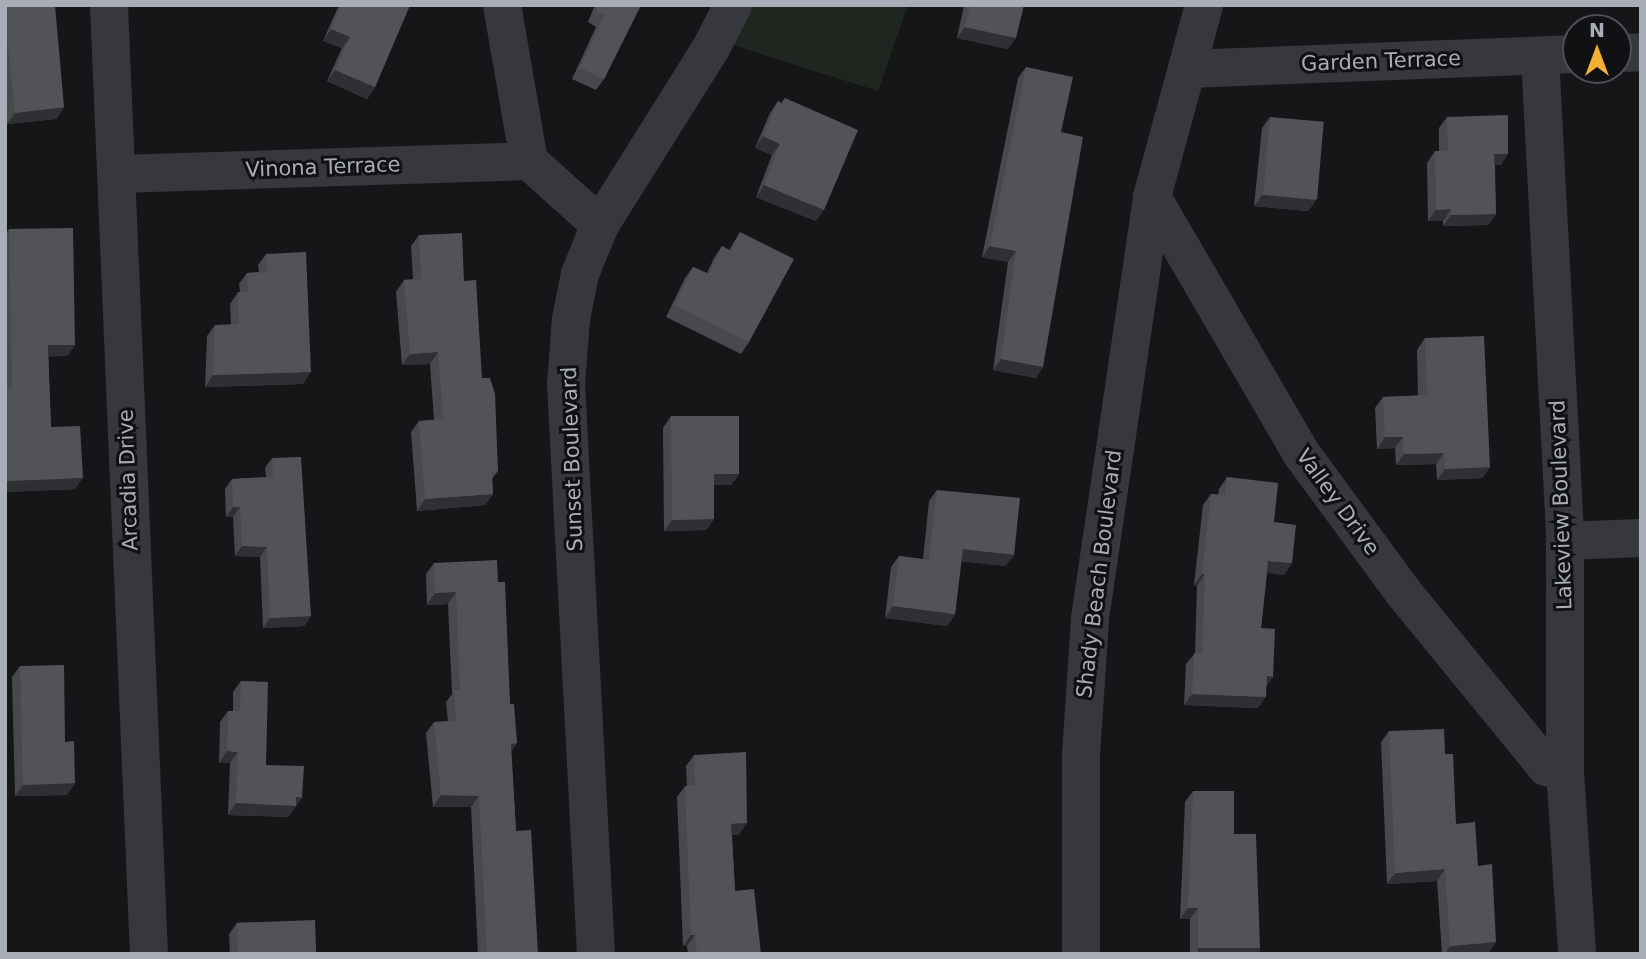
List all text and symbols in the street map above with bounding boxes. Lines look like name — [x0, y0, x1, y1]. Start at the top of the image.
north arrow — [1562, 14, 1632, 84]
text: N — [1589, 19, 1605, 41]
street label: Garden Terrace — [1301, 46, 1461, 76]
street label: Vinona Terrace — [245, 152, 401, 182]
street label: Sunset Boulevard — [556, 366, 588, 552]
street label: Lakeview Boulevard — [1545, 400, 1577, 610]
street label: Arcadia Drive — [113, 409, 143, 551]
street label: Valley Drive — [1291, 444, 1385, 560]
street label: Shady Beach Boulevard — [1071, 448, 1127, 700]

